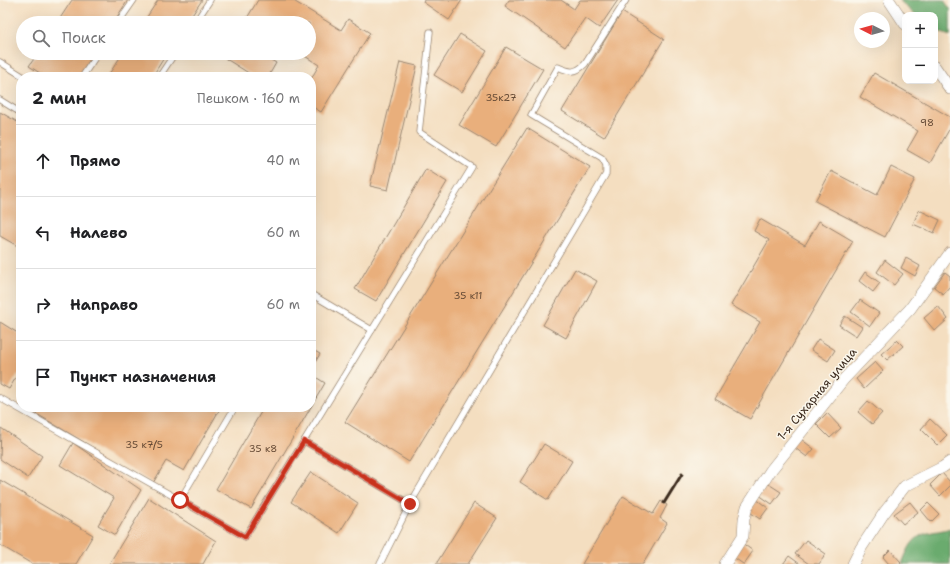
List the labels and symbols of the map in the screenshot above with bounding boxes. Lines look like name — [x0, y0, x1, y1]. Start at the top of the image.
north arrow — [854, 12, 890, 48]
house number: 35к27 — [485, 91, 517, 104]
house number: 98 — [920, 116, 934, 129]
house number: 35 к11 — [454, 289, 483, 302]
street label: 1-я Сухарная улица — [774, 344, 861, 444]
house number: 35 к7/5 — [125, 438, 163, 451]
house number: 35 к8 — [249, 442, 277, 455]
route start — [171, 491, 189, 509]
route end — [401, 495, 419, 513]

